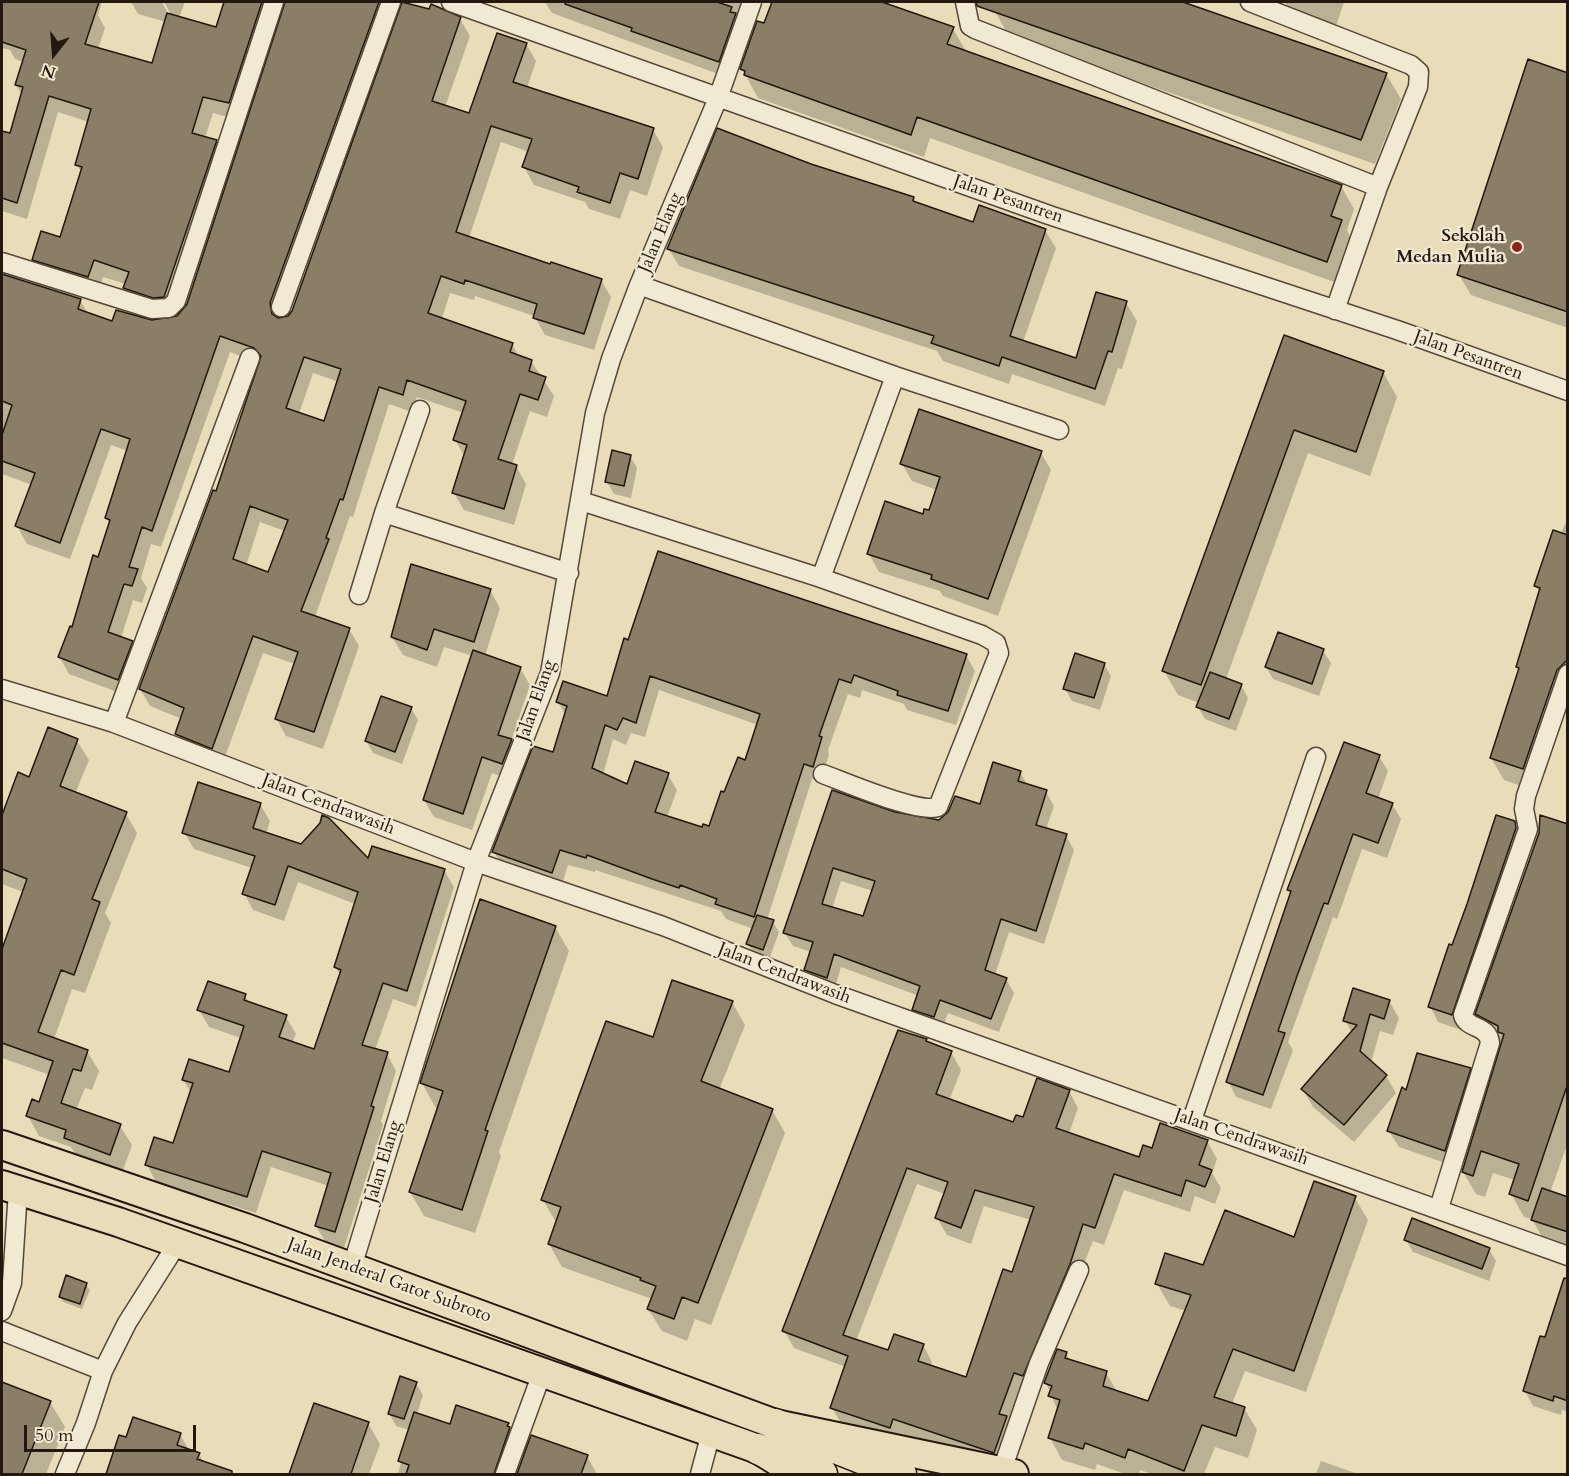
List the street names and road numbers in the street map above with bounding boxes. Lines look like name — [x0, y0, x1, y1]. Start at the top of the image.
street label: Jalan Pesantren — [950, 171, 1066, 229]
street label: Jalan Elang — [634, 190, 688, 276]
street label: Jalan Pesantren — [1410, 326, 1526, 386]
street label: Jalan Elang — [513, 657, 561, 745]
street label: Jalan Cendrawasih — [259, 770, 397, 840]
street label: Jalan Cendrawasih — [715, 939, 853, 1009]
street label: Jalan Cendrawasih — [1171, 1105, 1311, 1171]
street label: Jalan Elang — [361, 1118, 407, 1206]
street label: Jalan Jenderal Gatot Subroto — [284, 1234, 494, 1328]

